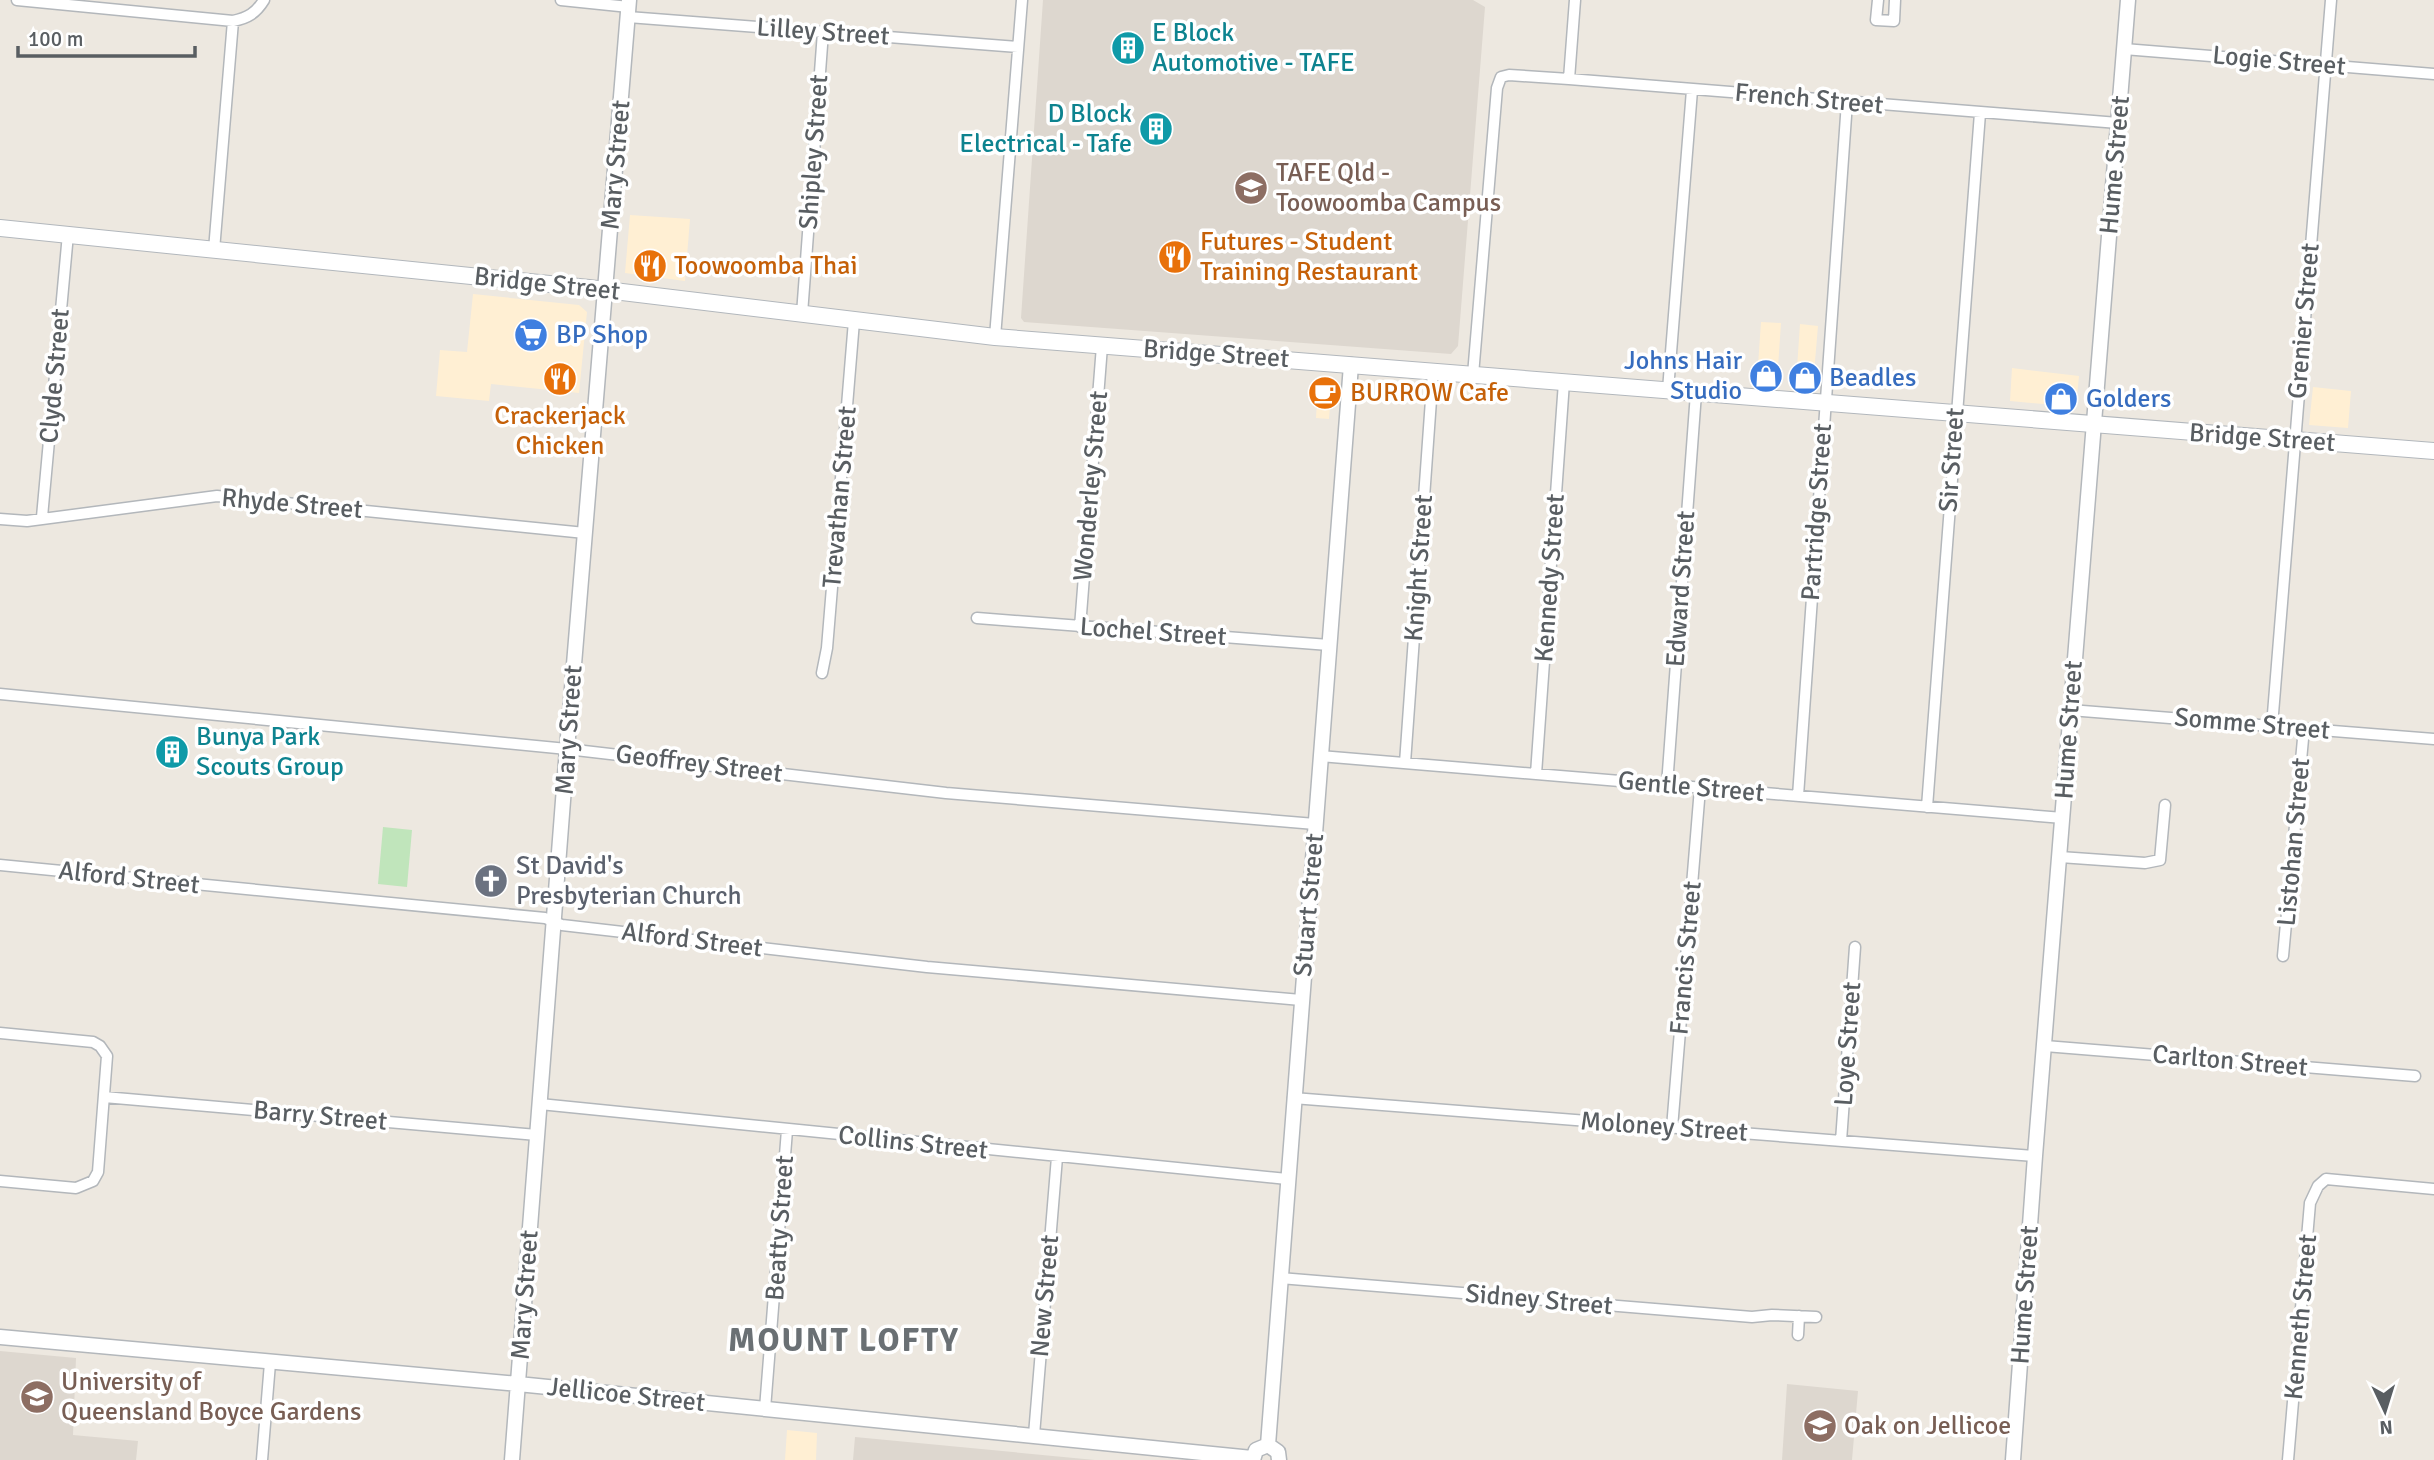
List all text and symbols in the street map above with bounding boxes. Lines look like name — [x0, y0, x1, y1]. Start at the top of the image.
street label: Lilley Street — [755, 11, 891, 53]
scale bar — [18, 14, 194, 58]
place label: E Block Automotive - TAFE — [1152, 17, 1355, 79]
text: 100 m — [28, 26, 83, 52]
building icon: E Block Automotive - TAFE — [1109, 29, 1147, 67]
street label: Logie Street — [2211, 39, 2347, 83]
street label: Shipley Street — [793, 74, 835, 230]
street label: French Street — [1733, 77, 1885, 121]
street label: Hume Street — [2093, 94, 2137, 236]
place label: D Block Electrical - Tafe — [959, 98, 1132, 160]
street label: Mary Street — [594, 99, 638, 231]
building icon: D Block Electrical - Tafe — [1137, 110, 1175, 148]
place label: TAFE Qld - Toowoomba Campus — [1276, 157, 1501, 219]
school or university icon: TAFE Qld - Toowoomba Campus — [1232, 169, 1270, 207]
place label: Futures - Student Training Restaurant — [1200, 226, 1418, 288]
restaurant icon: Futures - Student Training Restaurant — [1156, 238, 1194, 276]
street label: Grenier Street — [2281, 242, 2327, 400]
restaurant icon: Toowoomba Thai — [631, 247, 669, 285]
place label: Toowoomba Thai — [674, 250, 857, 282]
street label: Bridge Street — [473, 260, 621, 308]
street label: Clyde Street — [33, 307, 77, 445]
supermarket icon: BP Shop — [512, 316, 550, 354]
place label: BP Shop — [556, 319, 648, 351]
street label: Bridge Street — [1142, 333, 1290, 375]
place label: Johns Hair Studio — [1624, 345, 1742, 407]
shop icon: Johns Hair Studio — [1747, 357, 1785, 395]
shop icon: Beadles — [1786, 359, 1824, 397]
restaurant icon: Crackerjack Chicken — [541, 360, 579, 398]
place label: Beadles — [1829, 362, 1916, 394]
cafe icon: BURROW Cafe — [1306, 374, 1344, 412]
place label: BURROW Cafe — [1350, 377, 1509, 409]
shop icon: Golders — [2042, 380, 2080, 418]
place label: Golders — [2086, 383, 2171, 415]
street label: Wonderley Street — [1067, 390, 1115, 582]
place label: Crackerjack Chicken — [494, 400, 626, 462]
street label: Trevathan Street — [816, 405, 864, 589]
street label: Sir Street — [1932, 407, 1972, 513]
street label: Bridge Street — [2188, 417, 2336, 459]
street label: Partridge Street — [1795, 422, 1839, 602]
street label: Rhyde Street — [220, 482, 364, 526]
street label: Knight Street — [1398, 493, 1440, 643]
street label: Kennedy Street — [1528, 493, 1572, 663]
street label: Edward Street — [1660, 510, 1702, 668]
street label: Lochel Street — [1079, 611, 1227, 653]
street label: Hume Street — [2048, 660, 2090, 800]
street label: Mary Street — [549, 664, 589, 796]
street label: Somme Street — [2173, 701, 2331, 747]
place label: Bunya Park Scouts Group — [196, 721, 344, 783]
building icon: Bunya Park Scouts Group — [153, 733, 191, 771]
street label: Geoffrey Street — [614, 738, 784, 790]
street label: Listohan Street — [2271, 756, 2317, 928]
street label: Gentle Street — [1616, 765, 1766, 809]
street label: Stuart Street — [1287, 832, 1331, 978]
place label: St David's Presbyterian Church — [516, 850, 742, 912]
street label: Alford Street — [57, 855, 201, 901]
church icon: St David's Presbyterian Church — [472, 862, 510, 900]
street label: Francis Street — [1663, 880, 1709, 1036]
street label: Alford Street — [620, 915, 764, 965]
street label: Loye Street — [1828, 981, 1868, 1107]
street label: Carlton Street — [2151, 1038, 2309, 1084]
street label: Barry Street — [252, 1094, 388, 1138]
street label: Moloney Street — [1579, 1105, 1749, 1149]
street label: Collins Street — [837, 1119, 989, 1167]
street label: Beatty Street — [759, 1154, 801, 1302]
street label: Hume Street — [2004, 1225, 2046, 1365]
street label: Mary Street — [505, 1229, 545, 1361]
street label: Kenneth Street — [2278, 1233, 2324, 1401]
street label: New Street — [1024, 1234, 1066, 1358]
street label: Sidney Street — [1464, 1278, 1614, 1322]
district label: MOUNT LOFTY — [728, 1320, 960, 1361]
place label: University of Queensland Boyce Gardens — [61, 1366, 361, 1428]
street label: Jellicoe Street — [545, 1371, 707, 1419]
north arrow — [2350, 1376, 2420, 1446]
school or university icon: University of Queensland Boyce Gardens — [18, 1378, 56, 1416]
school or university icon: Oak on Jellicoe — [1801, 1407, 1839, 1445]
place label: Oak on Jellicoe — [1844, 1410, 2011, 1442]
text: N — [2379, 1415, 2394, 1439]

